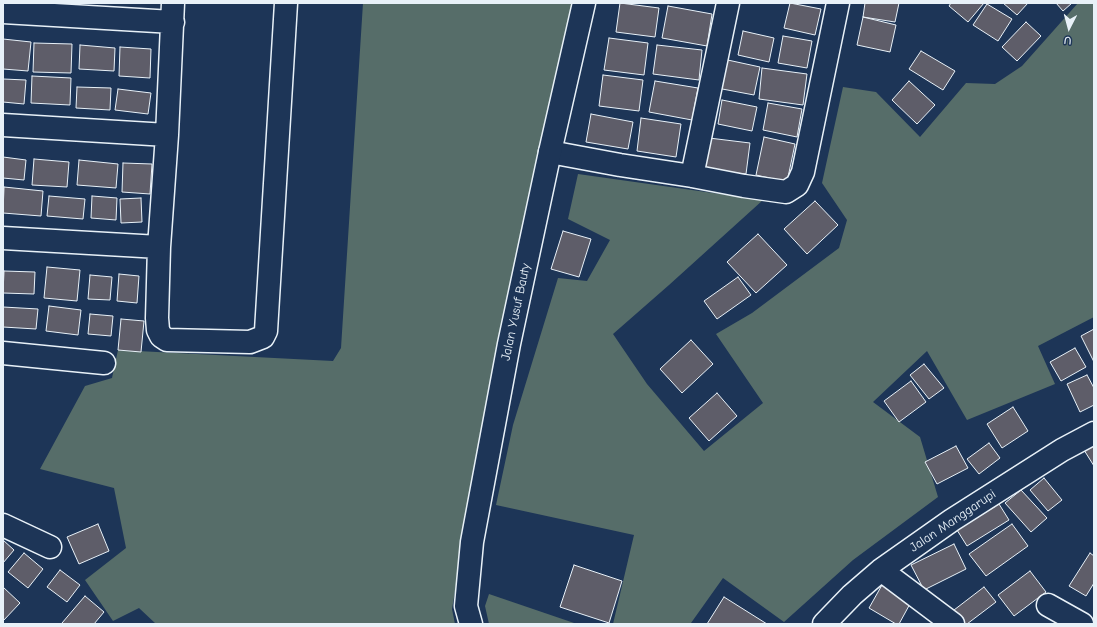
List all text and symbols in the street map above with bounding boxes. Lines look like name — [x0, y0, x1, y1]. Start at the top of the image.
north arrow — [1049, 8, 1089, 48]
text: U — [1063, 34, 1072, 47]
street label: Jalan Yusuf Bauty — [498, 262, 534, 362]
street label: Jalan Manggarupi — [907, 486, 999, 556]

